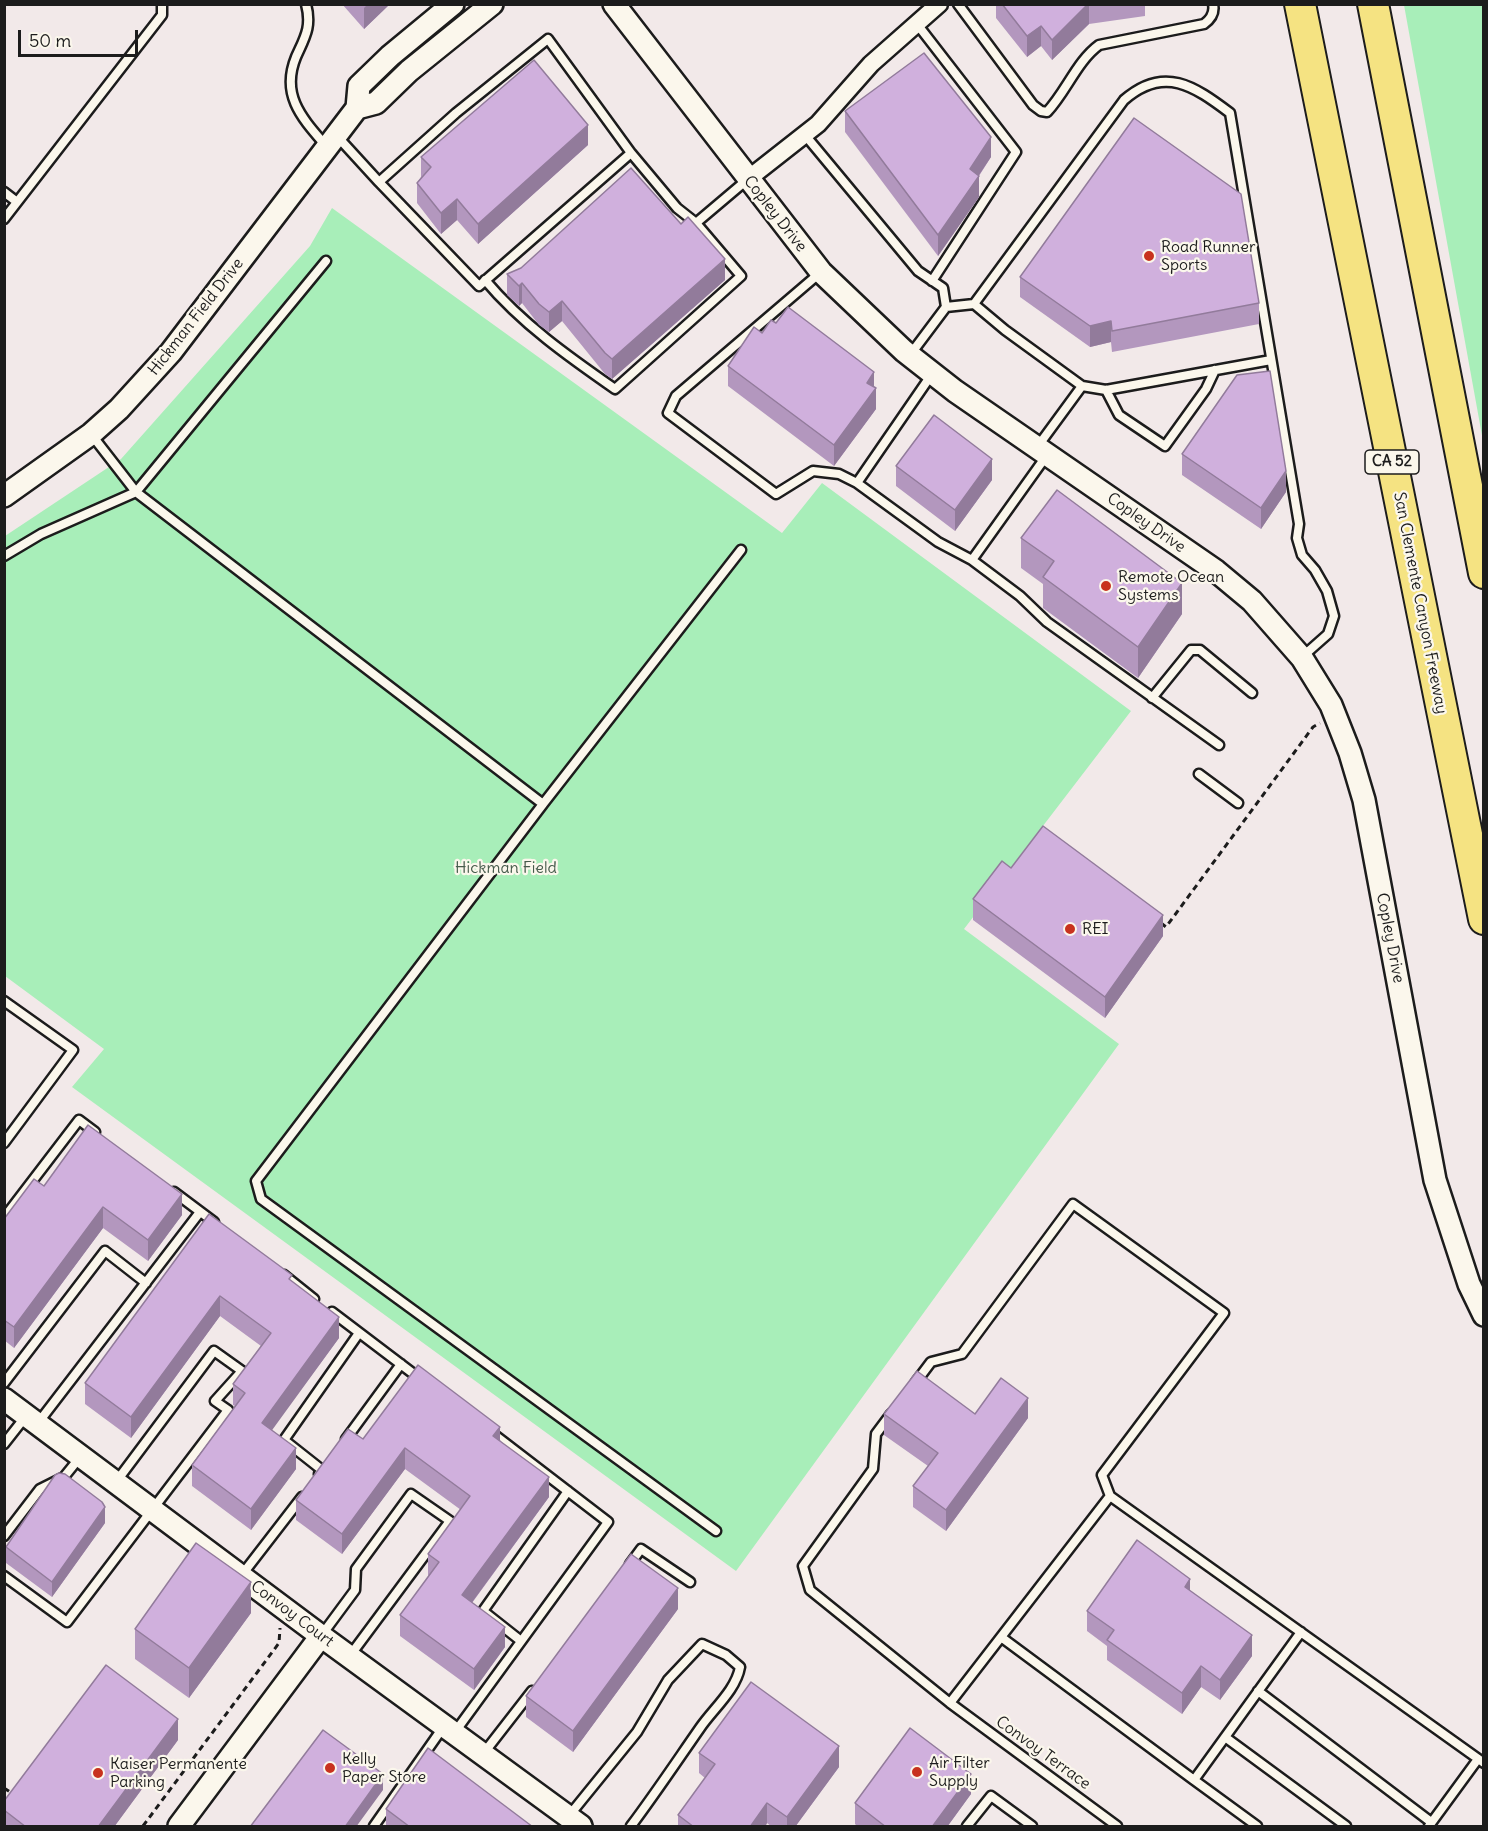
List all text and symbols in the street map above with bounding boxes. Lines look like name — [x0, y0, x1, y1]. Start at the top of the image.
scale bar — [21, 18, 141, 56]
text: 50 m — [29, 29, 71, 52]
street label: Copley Drive — [739, 172, 811, 256]
place label: Road Runner Sports — [1161, 237, 1255, 275]
marker: Road Runner Sports — [1142, 249, 1156, 263]
street label: Hickman Field Drive — [144, 255, 248, 379]
road number: CA 52 — [1365, 450, 1419, 474]
street label: Copley Drive — [1103, 489, 1189, 557]
street label: San Clemente Canyon Freeway — [1389, 490, 1451, 716]
place label: Remote Ocean Systems — [1118, 567, 1224, 605]
marker: Remote Ocean Systems — [1099, 579, 1113, 593]
park label: Hickman Field — [455, 858, 557, 878]
street label: Copley Drive — [1372, 891, 1408, 985]
place label: REI — [1082, 919, 1109, 939]
marker: REI — [1063, 922, 1077, 936]
street label: Convoy Court — [247, 1577, 337, 1651]
street label: Convoy Terrace — [992, 1712, 1094, 1794]
place label: Kelly Paper Store — [342, 1749, 426, 1787]
place label: Air Filter Supply — [929, 1753, 990, 1791]
place label: Kaiser Permanente Parking — [110, 1754, 247, 1792]
marker: Kelly Paper Store — [323, 1761, 337, 1775]
marker: Air Filter Supply — [910, 1765, 924, 1779]
marker: Kaiser Permanente Parking — [91, 1766, 105, 1780]

